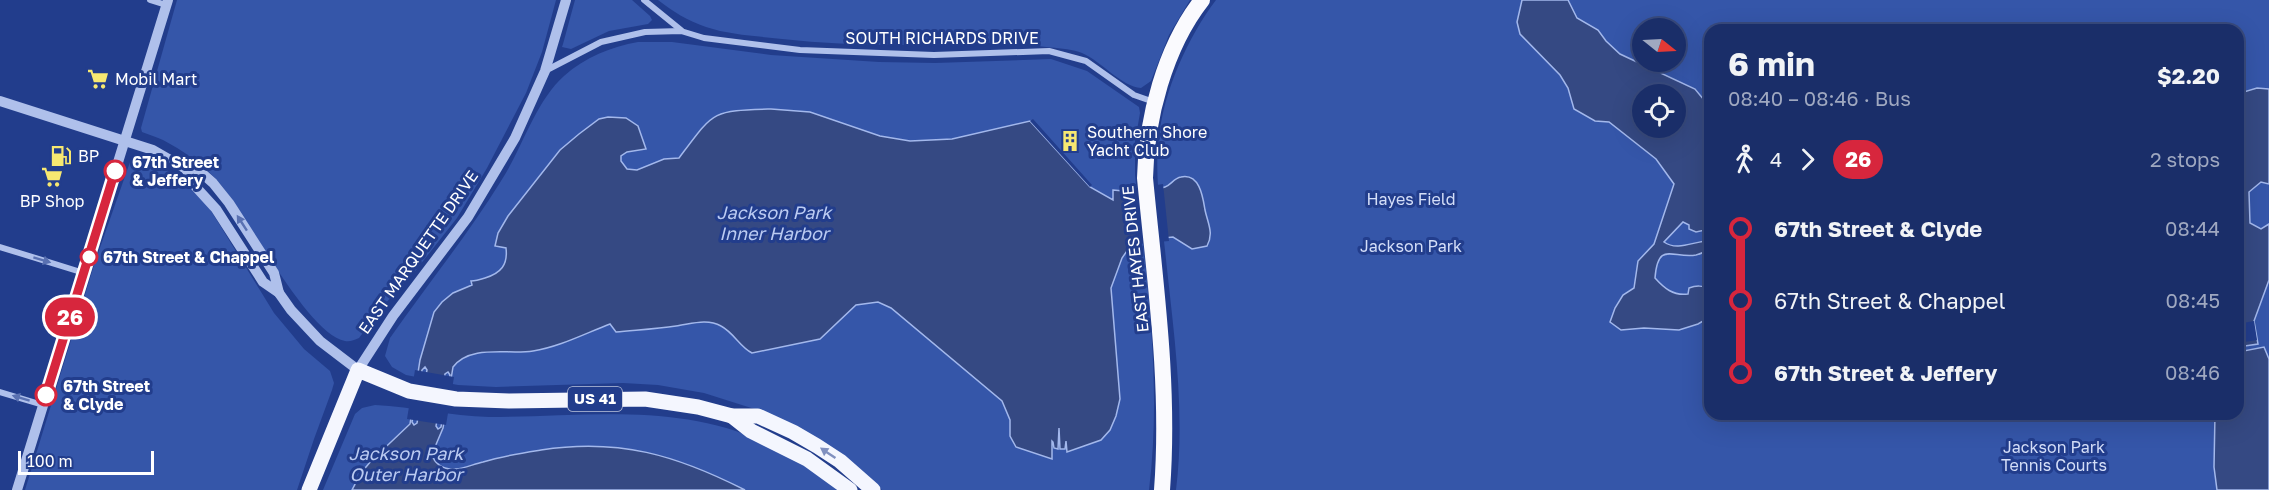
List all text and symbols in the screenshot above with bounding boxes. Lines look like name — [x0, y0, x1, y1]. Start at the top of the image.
north arrow — [1632, 18, 1686, 72]
map controls — [1632, 18, 1686, 138]
street label: SOUTH RICHARDS DRIVE — [845, 28, 1039, 48]
text: 6 min — [1728, 44, 1815, 83]
text: $2.20 — [2157, 62, 2220, 89]
supermarket icon: Mobil Mart — [86, 67, 110, 91]
place label: Mobil Mart — [115, 69, 197, 89]
button: locate — [1632, 84, 1686, 138]
text: 08:40 – 08:46 · Bus — [1728, 86, 1911, 110]
place label: Southern Shore Yacht Club — [1087, 122, 1207, 160]
building icon: Southern Shore Yacht Club — [1058, 129, 1082, 153]
icon: walk — [1728, 143, 1761, 176]
icon: forward — [1791, 143, 1824, 176]
fuel station icon: BP — [49, 144, 73, 168]
place label: BP — [78, 146, 99, 166]
text: 26 — [1845, 146, 1871, 172]
text: 4 — [1770, 147, 1782, 171]
text: 2 stops — [2150, 147, 2220, 171]
place label: 67th Street & Jeffery — [132, 152, 219, 190]
marker: 67th Street & Jeffery — [104, 160, 126, 182]
supermarket icon: BP Shop — [40, 165, 64, 189]
street label: EAST MARQUETTE DRIVE — [354, 166, 482, 338]
street label: EAST HAYES DRIVE — [1117, 185, 1153, 333]
park label: Hayes Field — [1366, 189, 1456, 209]
place label: BP Shop — [20, 191, 85, 211]
water label: Jackson Park Inner Harbor — [716, 201, 833, 244]
one-way arrow — [237, 215, 248, 231]
text: 67th Street & Clyde — [1774, 215, 1982, 242]
text: 08:44 — [2165, 216, 2220, 240]
park label: Jackson Park — [1360, 236, 1462, 256]
place label: 67th Street & Chappel — [103, 247, 275, 267]
marker: 67th Street & Chappel — [80, 248, 98, 266]
one-way arrow — [33, 256, 51, 265]
text: 67th Street & Chappel — [1774, 287, 2005, 314]
text: 08:45 — [2166, 288, 2220, 312]
line badge: 26 — [43, 298, 97, 336]
text: 26 — [57, 304, 83, 330]
text: 67th Street & Jeffery — [1774, 359, 1998, 386]
text: 08:46 — [2165, 360, 2220, 384]
place label: 67th Street & Clyde — [63, 376, 150, 414]
marker: 67th Street & Clyde — [35, 384, 57, 406]
road number: US 41 — [568, 387, 622, 411]
one-way arrow — [12, 393, 30, 402]
park label: Jackson Park Tennis Courts — [2001, 437, 2107, 475]
water label: Jackson Park Outer Harbor — [348, 442, 466, 485]
scale bar — [18, 448, 154, 476]
one-way arrow — [819, 448, 836, 459]
text: 100 m — [27, 451, 73, 471]

